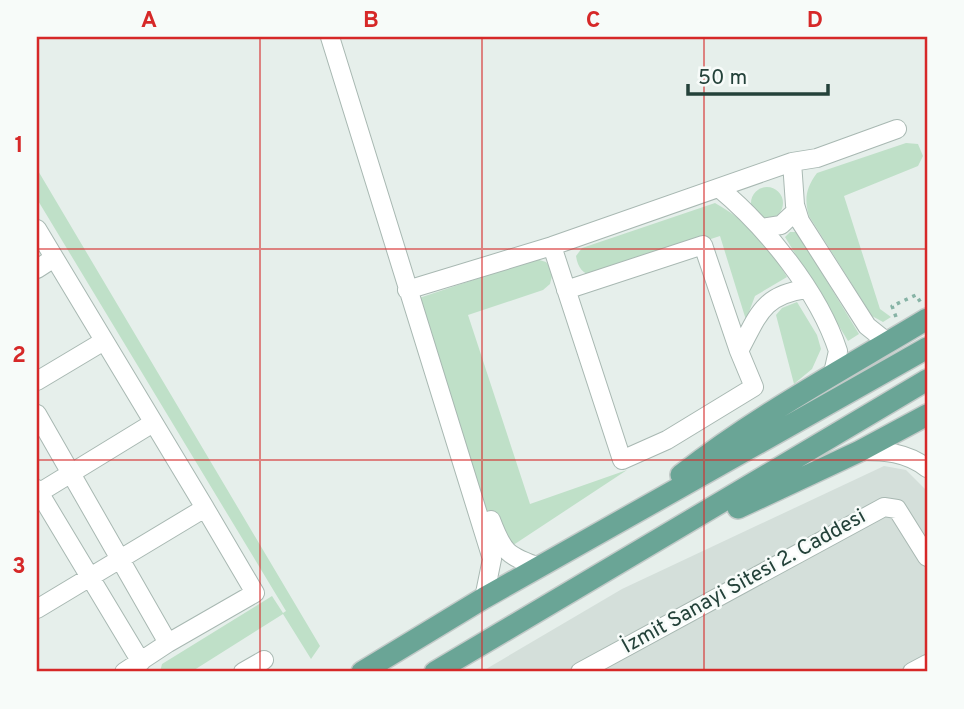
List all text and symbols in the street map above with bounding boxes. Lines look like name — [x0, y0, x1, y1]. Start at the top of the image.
text: A — [141, 7, 157, 36]
text: B — [363, 7, 379, 36]
text: C — [586, 7, 600, 36]
text: D — [807, 7, 823, 36]
scale bar — [688, 52, 828, 96]
text: 50 m — [698, 65, 747, 92]
text: 1 — [14, 132, 24, 161]
text: 2 — [12, 342, 26, 371]
street label: İzmit Sanayi Sitesi 2. Caddesi — [617, 504, 871, 660]
text: 3 — [12, 553, 26, 582]

